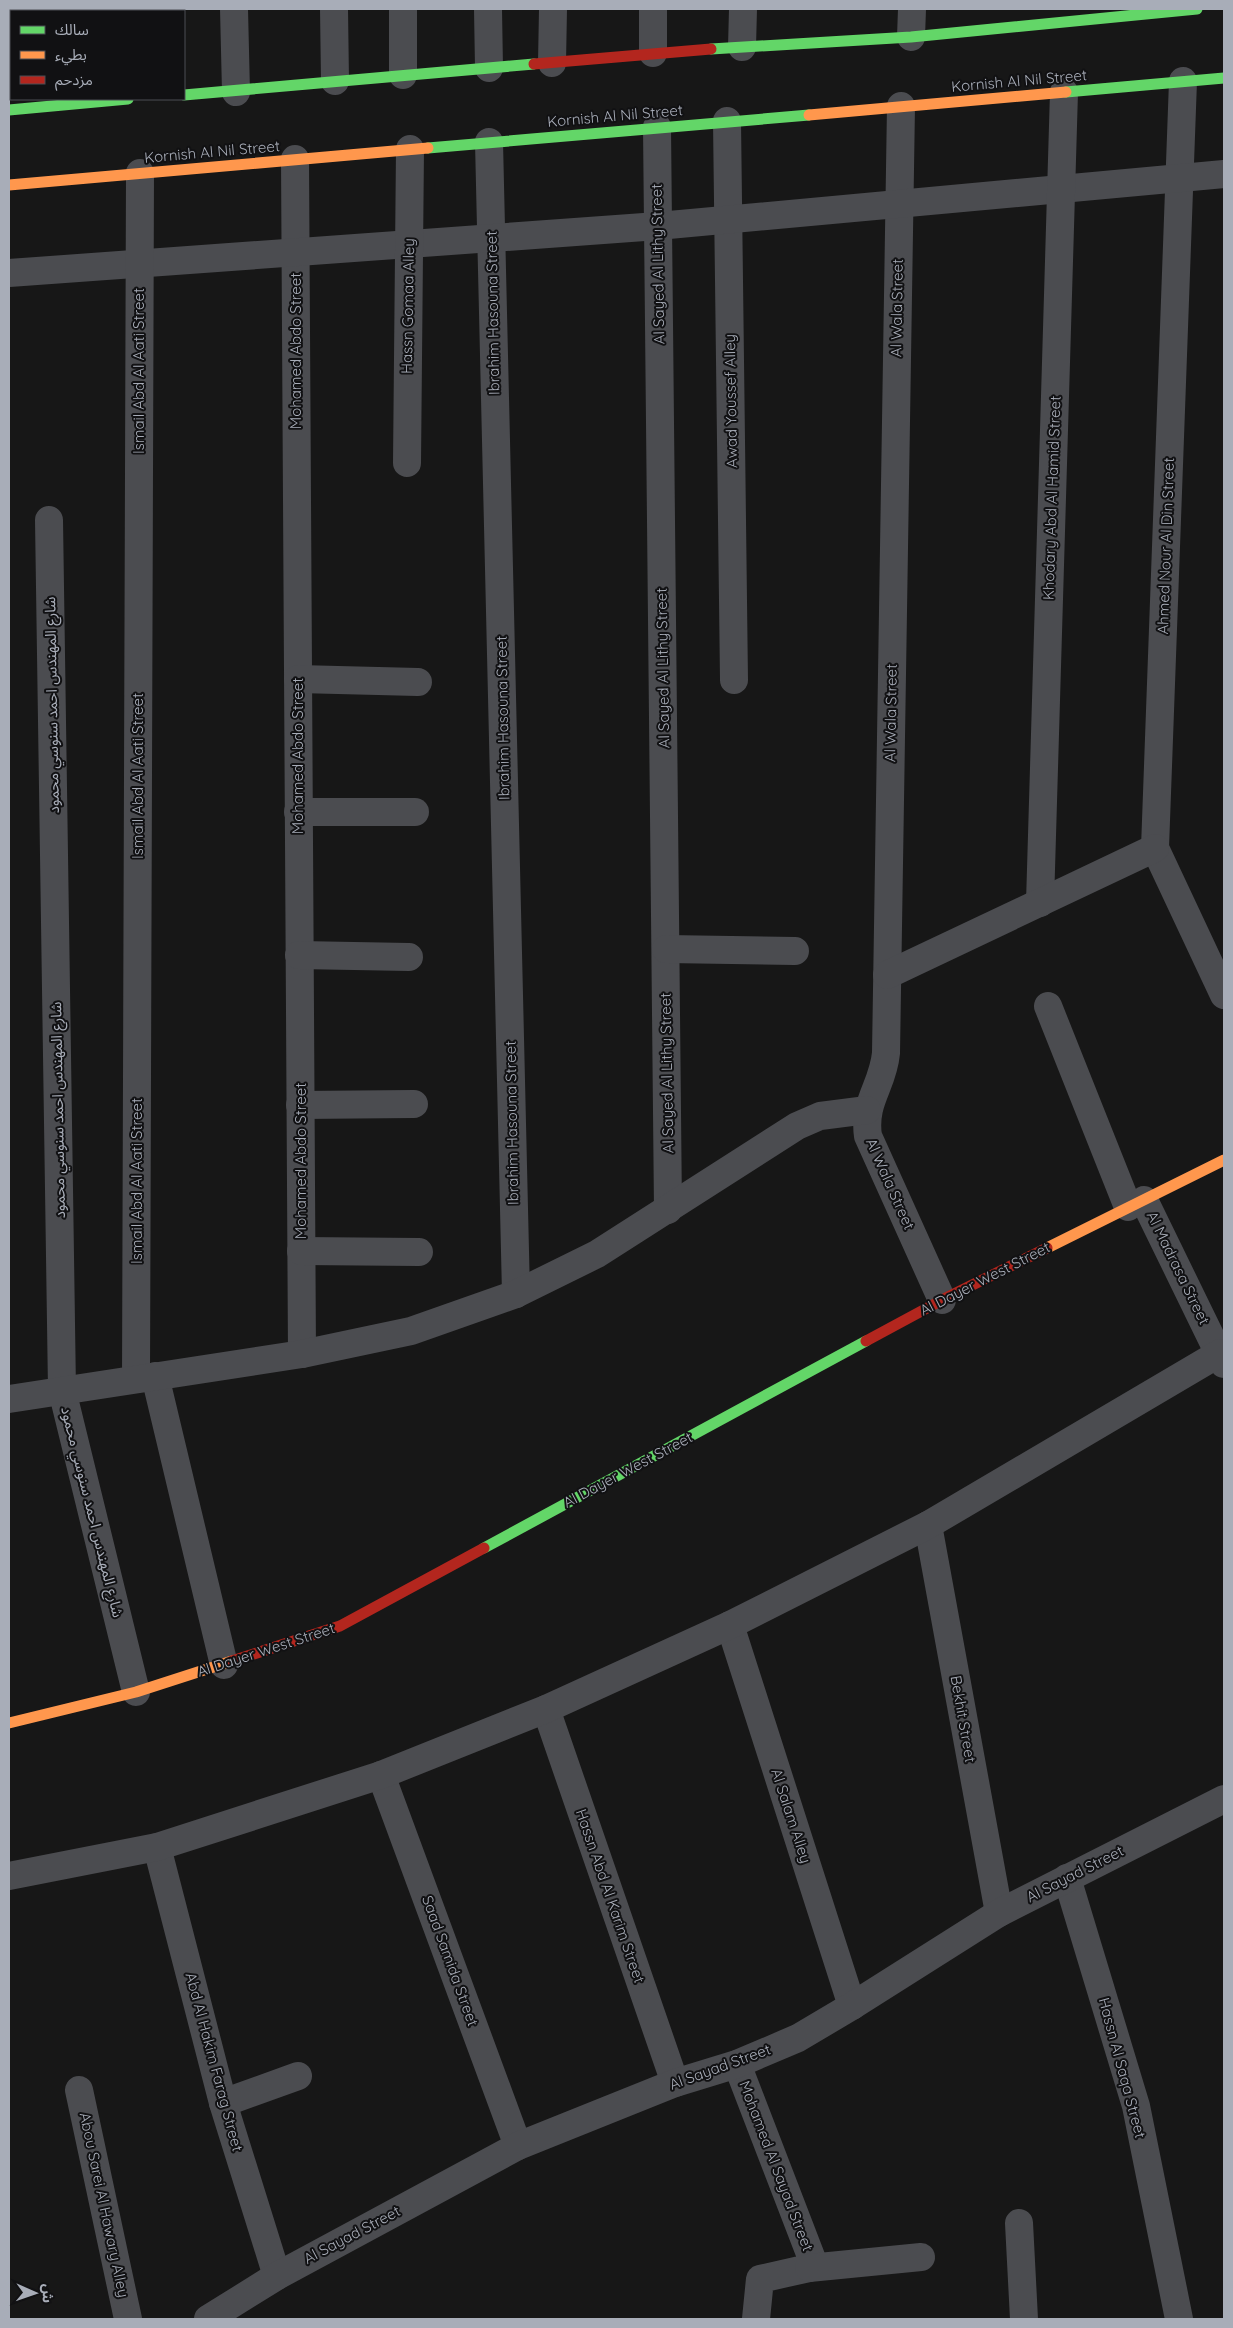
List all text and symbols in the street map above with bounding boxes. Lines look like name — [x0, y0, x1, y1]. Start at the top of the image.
legend — [10, 10, 185, 100]
text: سالك — [55, 20, 89, 39]
text: بطيء — [55, 45, 87, 66]
street label: Kornish Al Nil Street — [950, 65, 1088, 96]
text: مزدحم — [55, 70, 93, 91]
street label: Kornish Al Nil Street — [546, 100, 684, 131]
street label: Kornish Al Nil Street — [143, 136, 281, 167]
street label: Al Sayed Al Lithy Street — [647, 184, 668, 344]
street label: Ibrahim Hasouna Street — [482, 231, 503, 395]
street label: Hassn Gomaa Alley — [397, 238, 418, 374]
street label: Al Wala Street — [886, 259, 907, 357]
street label: Mohamed Abdo Street — [286, 273, 305, 429]
street label: Ismail Abd Al Aati Street — [129, 288, 148, 454]
street label: Awad Youssef Alley — [720, 334, 741, 468]
street label: Khodary Abd Al Hamid Street — [1038, 395, 1065, 600]
street label: Ahmed Nour Al Din Street — [1153, 457, 1178, 635]
street label: Al Sayed Al Lithy Street — [652, 588, 673, 748]
street label: شارع المهندس احمد سنوسي محمود — [40, 596, 66, 814]
street label: Ibrahim Hasouna Street — [492, 636, 513, 800]
street label: Al Wala Street — [880, 664, 901, 762]
street label: Mohamed Abdo Street — [288, 678, 307, 834]
street label: Ismail Abd Al Aati Street — [128, 693, 147, 859]
street label: Al Sayed Al Lithy Street — [656, 993, 677, 1153]
street label: شارع المهندس احمد سنوسي محمود — [46, 1001, 72, 1219]
street label: Ibrahim Hasouna Street — [501, 1041, 522, 1205]
street label: Mohamed Abdo Street — [291, 1083, 310, 1239]
street label: Ismail Abd Al Aati Street — [127, 1098, 146, 1264]
street label: Al Wala Street — [862, 1135, 919, 1233]
street label: Al Madrasa Street — [1143, 1208, 1214, 1328]
street label: Al Dayer West Street — [916, 1237, 1053, 1320]
street label: شارع المهندس احمد سنوسي محمود — [54, 1404, 128, 1620]
street label: Al Dayer West Street — [560, 1427, 696, 1512]
street label: Al Dayer West Street — [194, 1618, 337, 1681]
street label: Bekhit Street — [946, 1674, 980, 1764]
street label: Al Salam Alley — [767, 1766, 816, 1866]
street label: Hassn Abd Al Karim Street — [572, 1806, 649, 1985]
street label: Al Sayad Street — [1023, 1841, 1127, 1906]
street label: Saad Samida Street — [418, 1893, 483, 2029]
street label: Abd Al Hakim Farag Street — [181, 1970, 248, 2153]
street label: Hassn Al Saqa Street — [1095, 1995, 1150, 2140]
street label: Al Sayad Street — [667, 2039, 773, 2094]
street label: Mohamed Al Sayad Street — [735, 2078, 818, 2254]
street label: Abou Sarei Al Hawary Alley — [76, 2111, 133, 2299]
street label: Al Sayad Street — [300, 2201, 403, 2268]
north arrow — [10, 2268, 60, 2318]
text: ش — [39, 2284, 57, 2303]

